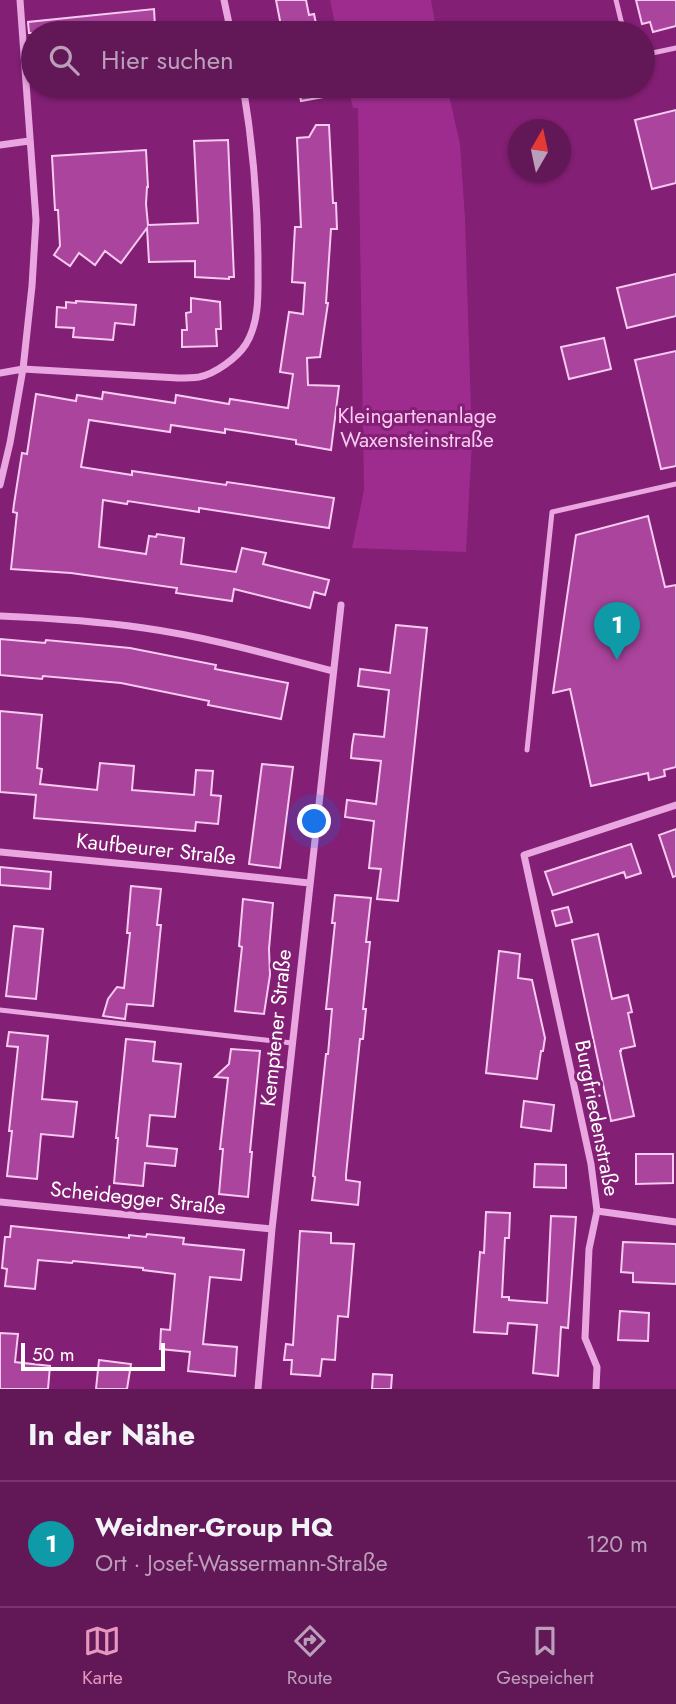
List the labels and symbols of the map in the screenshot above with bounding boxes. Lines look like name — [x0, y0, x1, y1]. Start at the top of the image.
north arrow — [508, 119, 571, 182]
park label: Kleingartenanlage Waxensteinstraße — [338, 401, 497, 455]
pin: 1 — [594, 602, 640, 660]
your location — [297, 804, 331, 838]
street label: Kaufbeurer Straße — [75, 826, 238, 872]
street label: Kemptener Straße — [253, 948, 299, 1108]
street label: Burgfriedenstraße — [567, 1037, 627, 1199]
street label: Scheidegger Straße — [49, 1174, 227, 1222]
scale bar — [21, 1340, 164, 1372]

